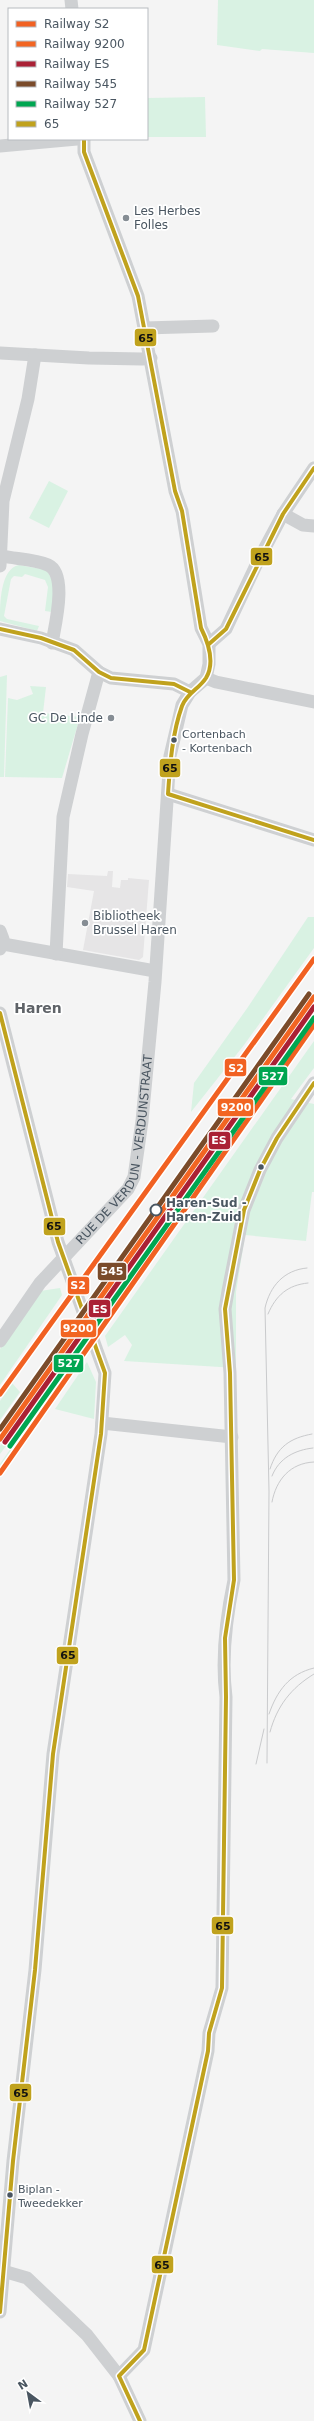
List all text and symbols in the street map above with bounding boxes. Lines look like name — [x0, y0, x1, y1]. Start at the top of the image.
legend — [8, 8, 148, 140]
text: Railway S2 — [44, 17, 109, 31]
text: Railway 9200 — [44, 37, 125, 51]
text: Railway ES — [44, 57, 109, 71]
text: Railway 545 — [44, 77, 117, 91]
text: Railway 527 — [44, 97, 117, 111]
text: 65 — [44, 117, 59, 131]
place label: Les Herbes Folles — [134, 204, 201, 232]
marker: Les Herbes Folles — [121, 213, 131, 223]
line badge: 65 — [134, 328, 157, 347]
text: 65 — [138, 332, 154, 345]
line badge: 65 — [250, 547, 273, 566]
text: 65 — [254, 551, 270, 564]
place label: GC De Linde — [28, 711, 103, 725]
marker: GC De Linde — [106, 713, 116, 723]
place label: Cortenbach - Kortenbach — [182, 728, 252, 755]
marker: Cortenbach - Kortenbach — [169, 735, 179, 745]
line badge: 65 — [159, 758, 181, 778]
text: 65 — [162, 762, 178, 775]
place label: Bibliotheek Brussel Haren — [93, 909, 177, 937]
marker: Bibliotheek Brussel Haren — [80, 918, 90, 928]
district label: Haren — [14, 1000, 62, 1016]
street label: RUE DE VERDUN - VERDUNSTRAAT — [73, 1053, 155, 1247]
line badge: S2 — [224, 1058, 247, 1077]
text: S2 — [228, 1062, 244, 1075]
line badge: 527 — [258, 1066, 288, 1086]
text: 527 — [262, 1070, 284, 1083]
line badge: 9200 — [217, 1098, 254, 1117]
text: 9200 — [221, 1101, 252, 1114]
line badge: ES — [208, 1131, 231, 1150]
text: ES — [211, 1134, 227, 1147]
unlabelled marker — [256, 1162, 266, 1172]
place label: Haren-Sud - Haren-Zuid — [166, 1196, 247, 1224]
marker: Haren-Sud - Haren-Zuid — [149, 1203, 163, 1217]
line badge: 65 — [43, 1217, 66, 1236]
text: 65 — [46, 1220, 62, 1233]
line badge: 545 — [97, 1262, 127, 1281]
text: 545 — [101, 1265, 123, 1278]
line badge: S2 — [67, 1276, 90, 1295]
text: S2 — [70, 1279, 86, 1292]
line badge: ES — [88, 1299, 111, 1318]
text: ES — [92, 1303, 108, 1316]
line badge: 9200 — [60, 1319, 97, 1338]
text: 9200 — [63, 1322, 94, 1335]
line badge: 527 — [53, 1354, 84, 1373]
text: 527 — [58, 1357, 80, 1370]
line badge: 65 — [56, 1646, 79, 1665]
text: 65 — [60, 1649, 76, 1662]
line badge: 65 — [211, 1916, 234, 1935]
text: 65 — [215, 1920, 231, 1933]
line badge: 65 — [9, 2083, 32, 2102]
text: 65 — [13, 2087, 29, 2100]
place label: Biplan - Tweedekker — [17, 2183, 83, 2210]
marker: Biplan - Tweedekker — [5, 2190, 15, 2200]
line badge: 65 — [151, 2255, 174, 2274]
text: 65 — [154, 2259, 170, 2272]
north arrow — [8, 2373, 48, 2413]
text: N — [16, 2377, 30, 2393]

